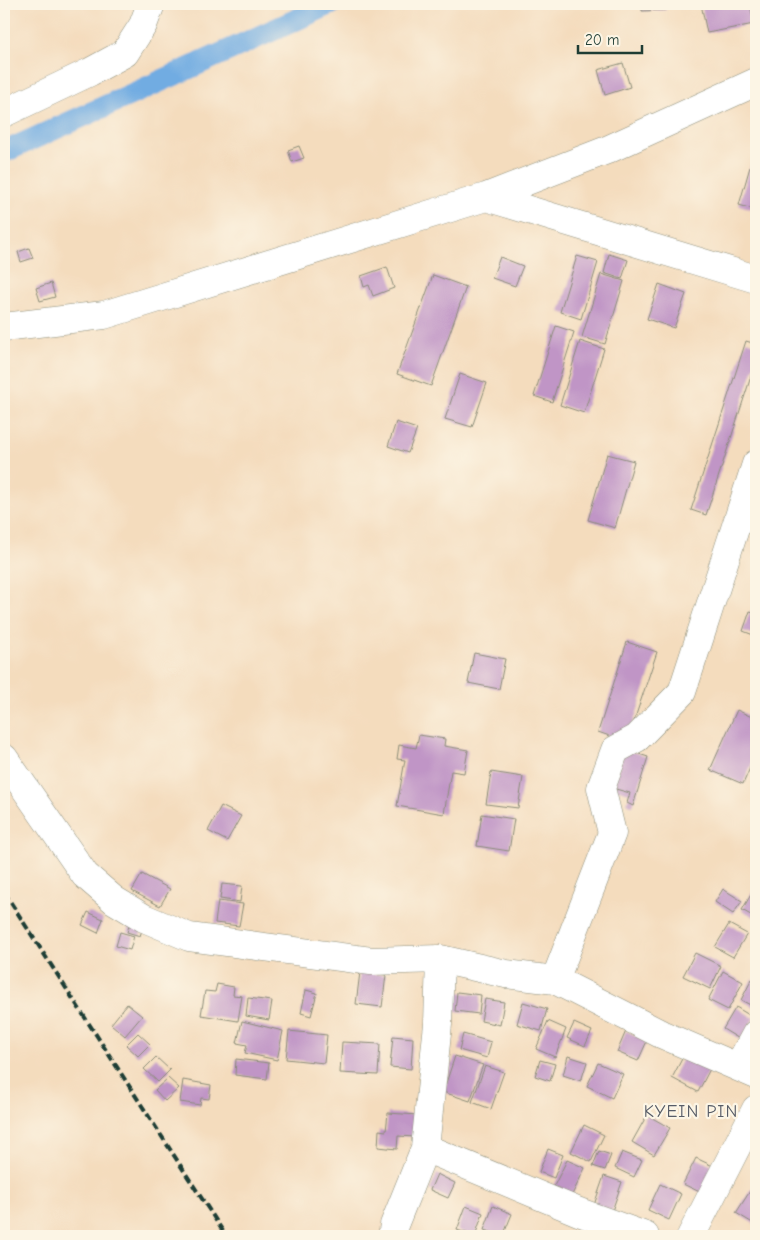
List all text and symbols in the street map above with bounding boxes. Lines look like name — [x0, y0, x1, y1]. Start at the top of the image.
scale bar — [578, 22, 641, 54]
text: 20 m — [585, 31, 619, 49]
district label: KYEIN PIN — [644, 1101, 738, 1122]

